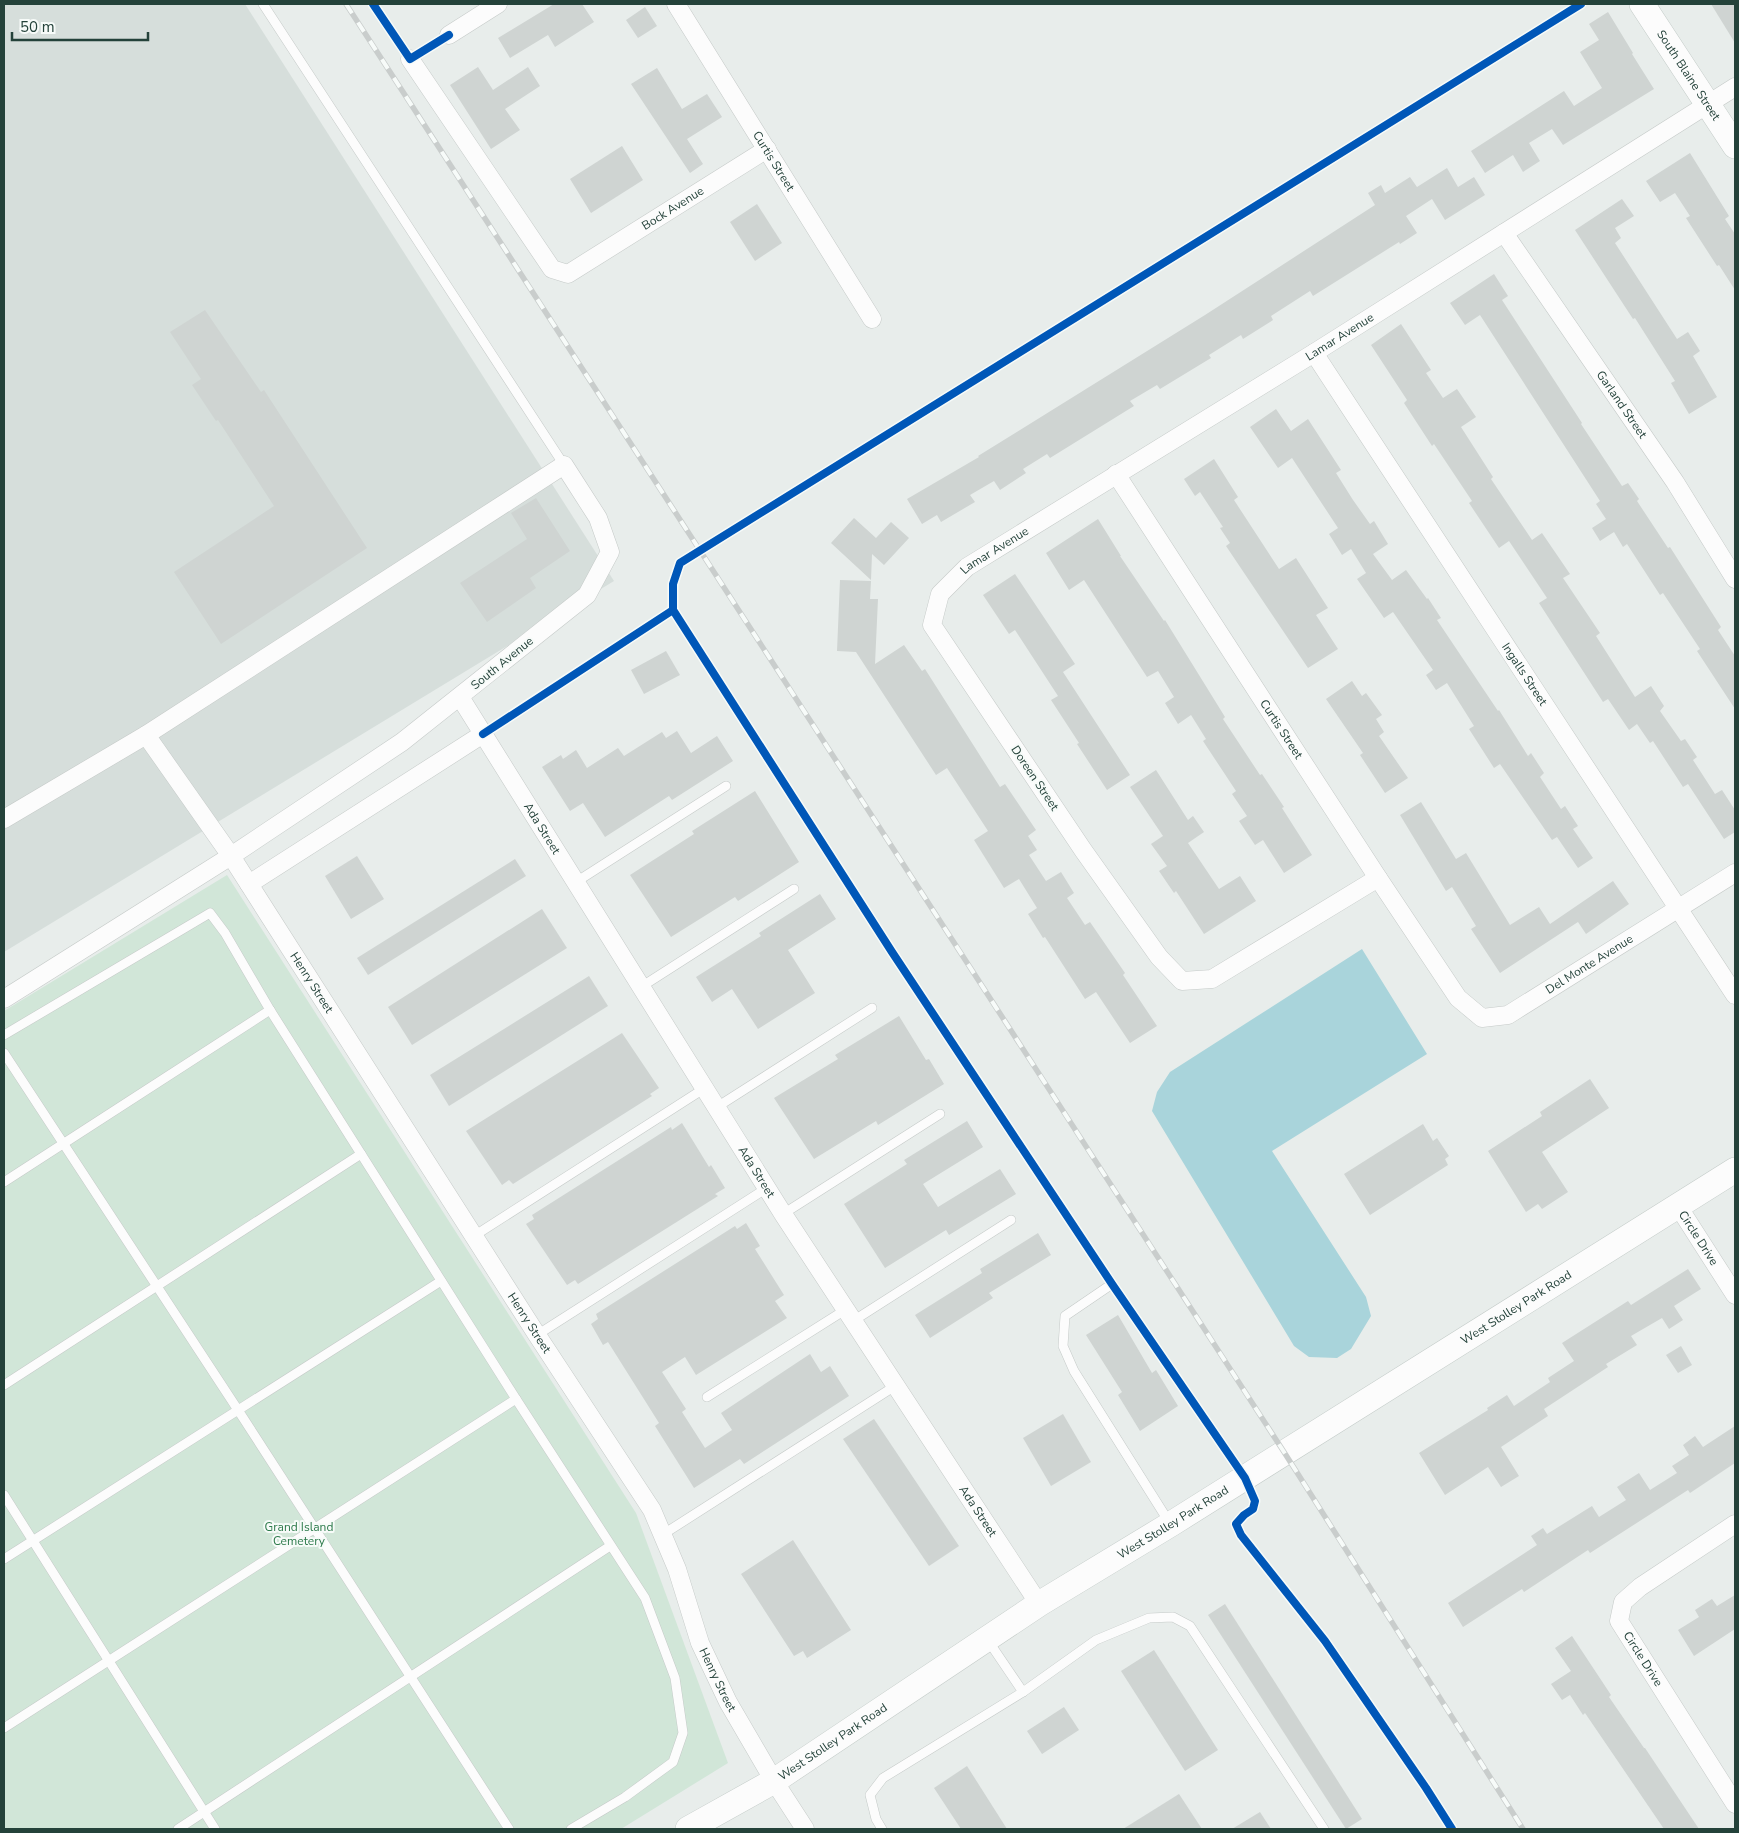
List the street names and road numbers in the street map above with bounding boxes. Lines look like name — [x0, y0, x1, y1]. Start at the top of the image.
street label: South Blaine Street — [1653, 27, 1724, 124]
street label: Curtis Street — [749, 128, 799, 195]
street label: Bock Avenue — [639, 183, 707, 234]
street label: Lamar Avenue — [1302, 309, 1377, 364]
street label: Garland Street — [1593, 367, 1651, 442]
street label: Lamar Avenue — [956, 523, 1032, 578]
street label: South Avenue — [468, 633, 536, 693]
street label: Ingalls Street — [1498, 640, 1551, 709]
street label: Curtis Street — [1256, 696, 1307, 763]
street label: Doreen Street — [1007, 742, 1063, 814]
street label: Ada Street — [520, 800, 565, 858]
street label: Del Monte Avenue — [1543, 931, 1636, 998]
street label: Henry Street — [286, 949, 338, 1017]
street label: Ada Street — [735, 1143, 779, 1201]
street label: Circle Drive — [1675, 1208, 1722, 1268]
street label: West Stolley Park Road — [1458, 1267, 1575, 1348]
street label: Henry Street — [504, 1290, 555, 1357]
street label: Ada Street — [955, 1482, 1001, 1540]
street label: West Stolley Park Road — [1114, 1482, 1231, 1563]
street label: Circle Drive — [1620, 1628, 1666, 1689]
street label: Henry Street — [695, 1645, 740, 1715]
street label: West Stolley Park Road — [775, 1700, 890, 1784]

